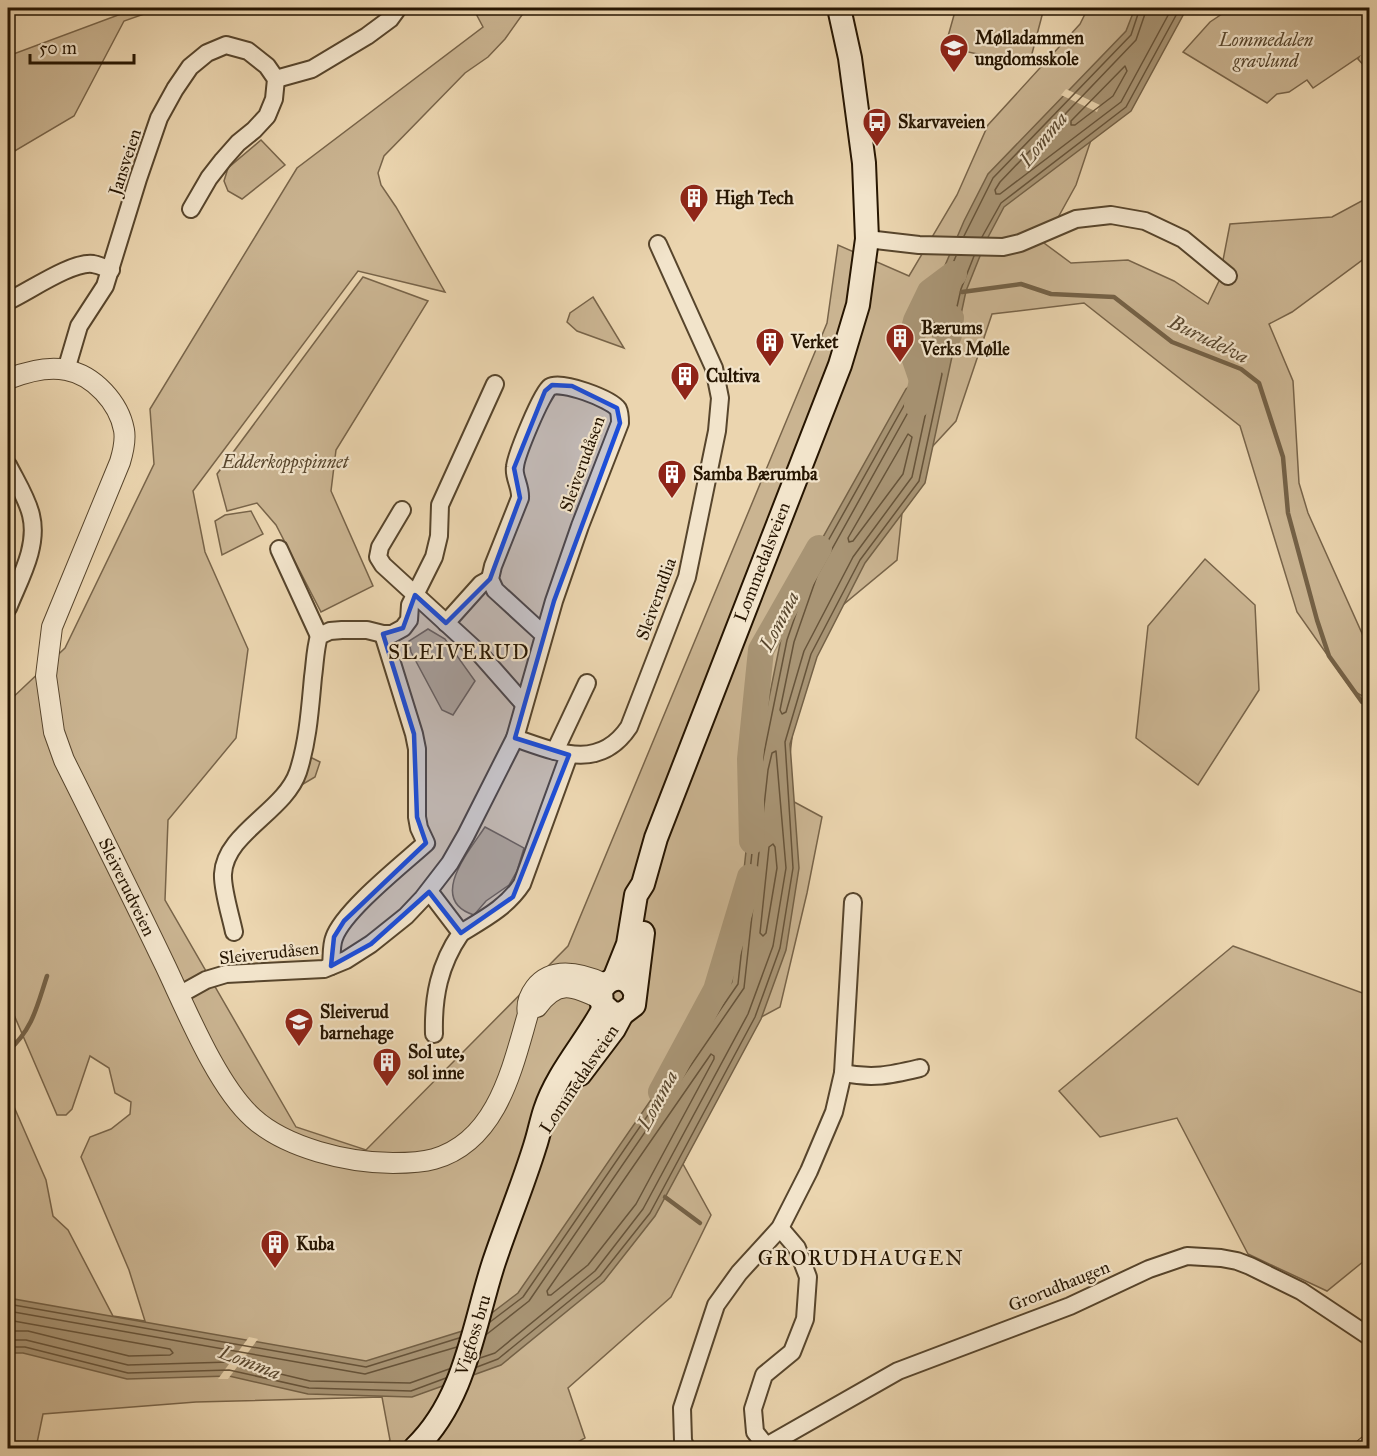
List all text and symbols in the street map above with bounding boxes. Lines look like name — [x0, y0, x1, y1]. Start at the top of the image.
scale bar — [30, 27, 134, 65]
place label: Mølladammen ungdomsskole — [974, 27, 1084, 71]
park label: Lommedalen gravlund — [1218, 29, 1314, 72]
school or university icon: Mølladammen ungdomsskole — [938, 32, 970, 74]
text: 50 m — [39, 37, 77, 59]
bus stop icon: Skarvaveien — [861, 106, 893, 148]
water label: Lomma — [1013, 107, 1072, 172]
place label: Skarvaveien — [898, 111, 986, 133]
street label: Jansveien — [103, 126, 147, 200]
building icon: High Tech — [678, 182, 710, 224]
place label: High Tech — [715, 187, 795, 210]
water label: Burudelva — [1164, 309, 1253, 369]
place label: Bærums Verks Mølle — [920, 317, 1010, 360]
building icon: Bærums Verks Mølle — [884, 322, 916, 364]
building icon: Verket — [754, 326, 786, 368]
place label: Verket — [790, 331, 839, 353]
building icon: Cultiva — [669, 360, 701, 402]
place label: Cultiva — [706, 365, 760, 387]
street label: Sleiverudåsen — [555, 413, 610, 515]
park label: Edderkoppspinnet — [221, 451, 350, 474]
building icon: Samba Bærumba — [656, 458, 688, 500]
place label: Samba Bærumba — [693, 463, 818, 485]
street label: Lommedalsveien — [729, 499, 795, 625]
street label: Sleiverudlia — [631, 554, 681, 643]
water label: Lomma — [753, 587, 804, 656]
district label: SLEIVERUD — [388, 639, 530, 665]
street label: Sleiverudveien — [94, 834, 160, 940]
street label: Sleiverudåsen — [218, 937, 320, 969]
place label: Sleiverud barnehage — [319, 1001, 394, 1045]
school or university icon: Sleiverud barnehage — [283, 1006, 315, 1048]
street label: Lommedalsveien — [535, 1020, 624, 1137]
place label: Sol ute, sol inne — [408, 1041, 465, 1084]
building icon: Sol ute, sol inne — [371, 1046, 403, 1088]
water label: Lomma — [631, 1066, 683, 1135]
building icon: Kuba — [259, 1228, 291, 1270]
place label: Kuba — [296, 1233, 335, 1255]
district label: GRORUDHAUGEN — [758, 1245, 964, 1271]
street label: Grorudhaugen — [1005, 1256, 1113, 1317]
street label: Vigfoss bru — [450, 1292, 497, 1379]
water label: Lomma — [215, 1339, 284, 1385]

